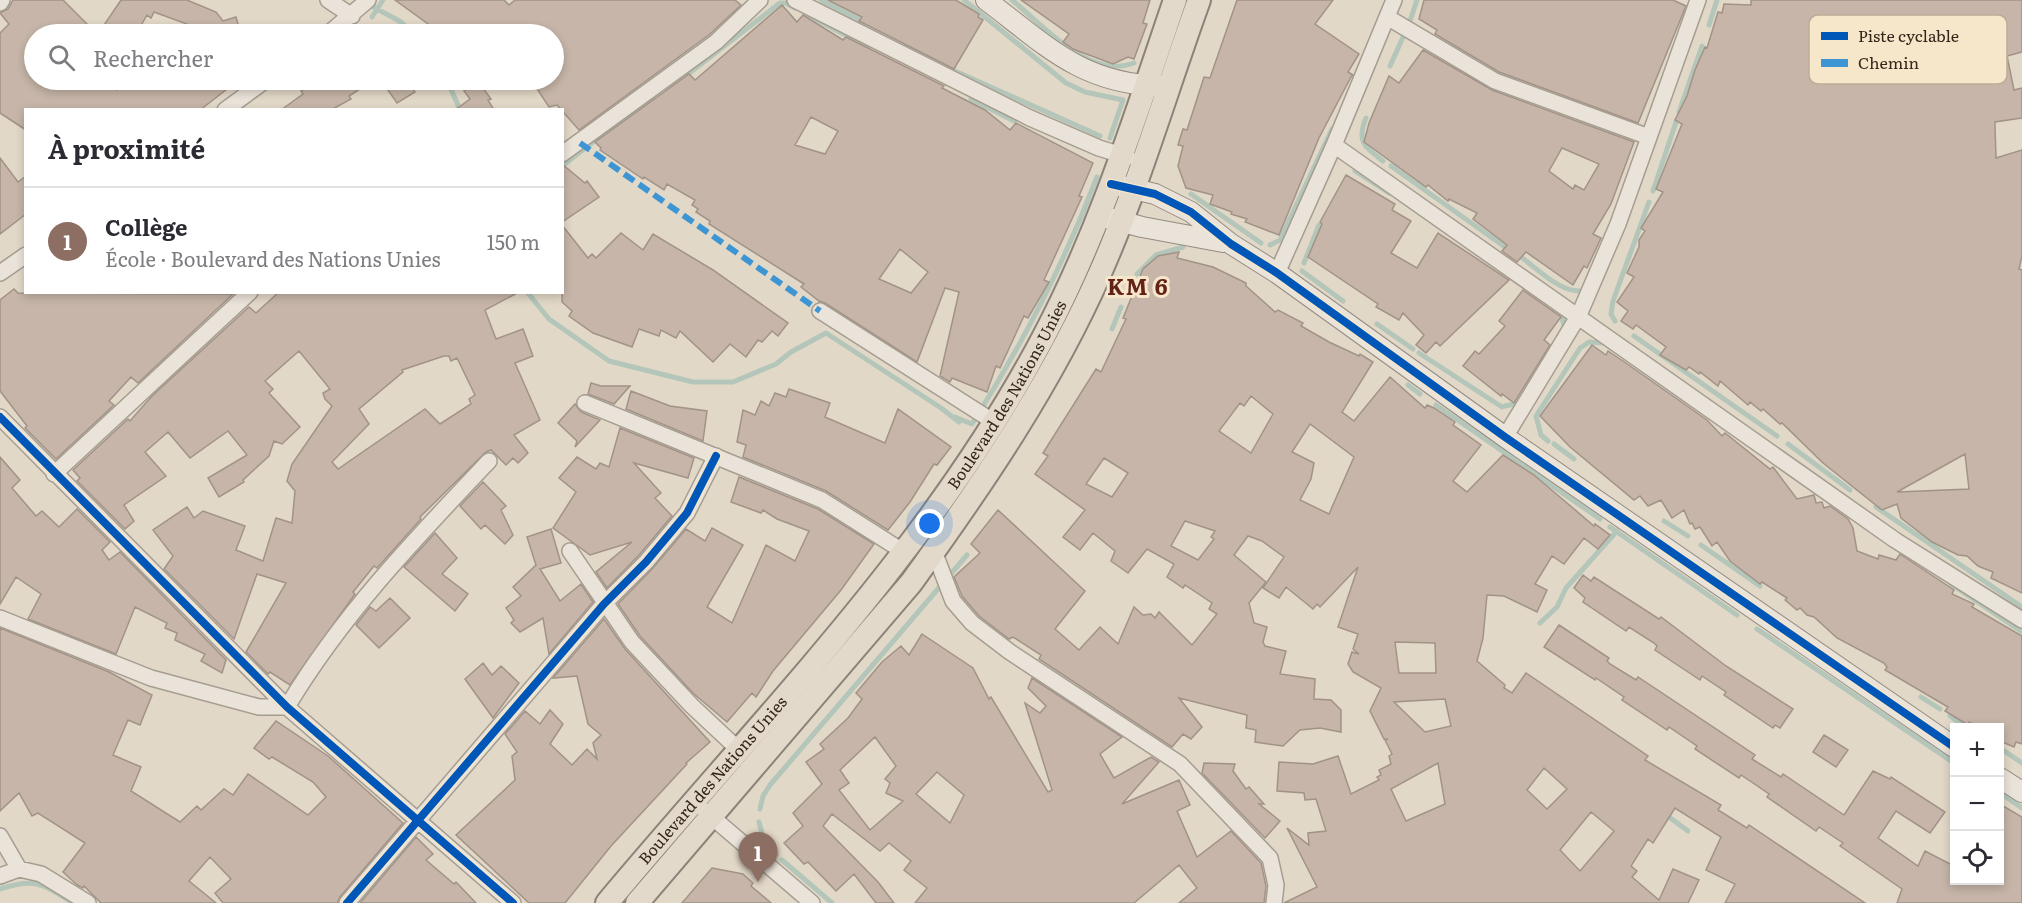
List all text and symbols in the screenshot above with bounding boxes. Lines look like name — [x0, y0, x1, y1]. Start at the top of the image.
legend — [1809, 15, 2007, 84]
text: Piste cyclable — [1858, 23, 1959, 47]
search box — [24, 24, 564, 90]
icon: search — [45, 41, 78, 74]
text: Rechercher — [93, 41, 213, 74]
text: Chemin — [1858, 50, 1920, 74]
text: À proximité — [48, 128, 205, 167]
text: Collège — [105, 210, 187, 243]
text: 1 — [63, 226, 72, 256]
text: 150 m — [487, 226, 540, 256]
text: École · Boulevard des Nations Unies — [105, 243, 440, 273]
district label: KM 6 — [1107, 269, 1169, 302]
street label: Boulevard des Nations Unies — [941, 296, 1071, 494]
your location — [915, 509, 944, 538]
street label: Boulevard des Nations Unies — [632, 690, 792, 869]
map controls — [1950, 723, 2004, 885]
button: + — [1950, 723, 2004, 777]
button: − — [1950, 777, 2004, 831]
button: locate — [1950, 831, 2004, 885]
pin: 1 — [738, 832, 777, 882]

